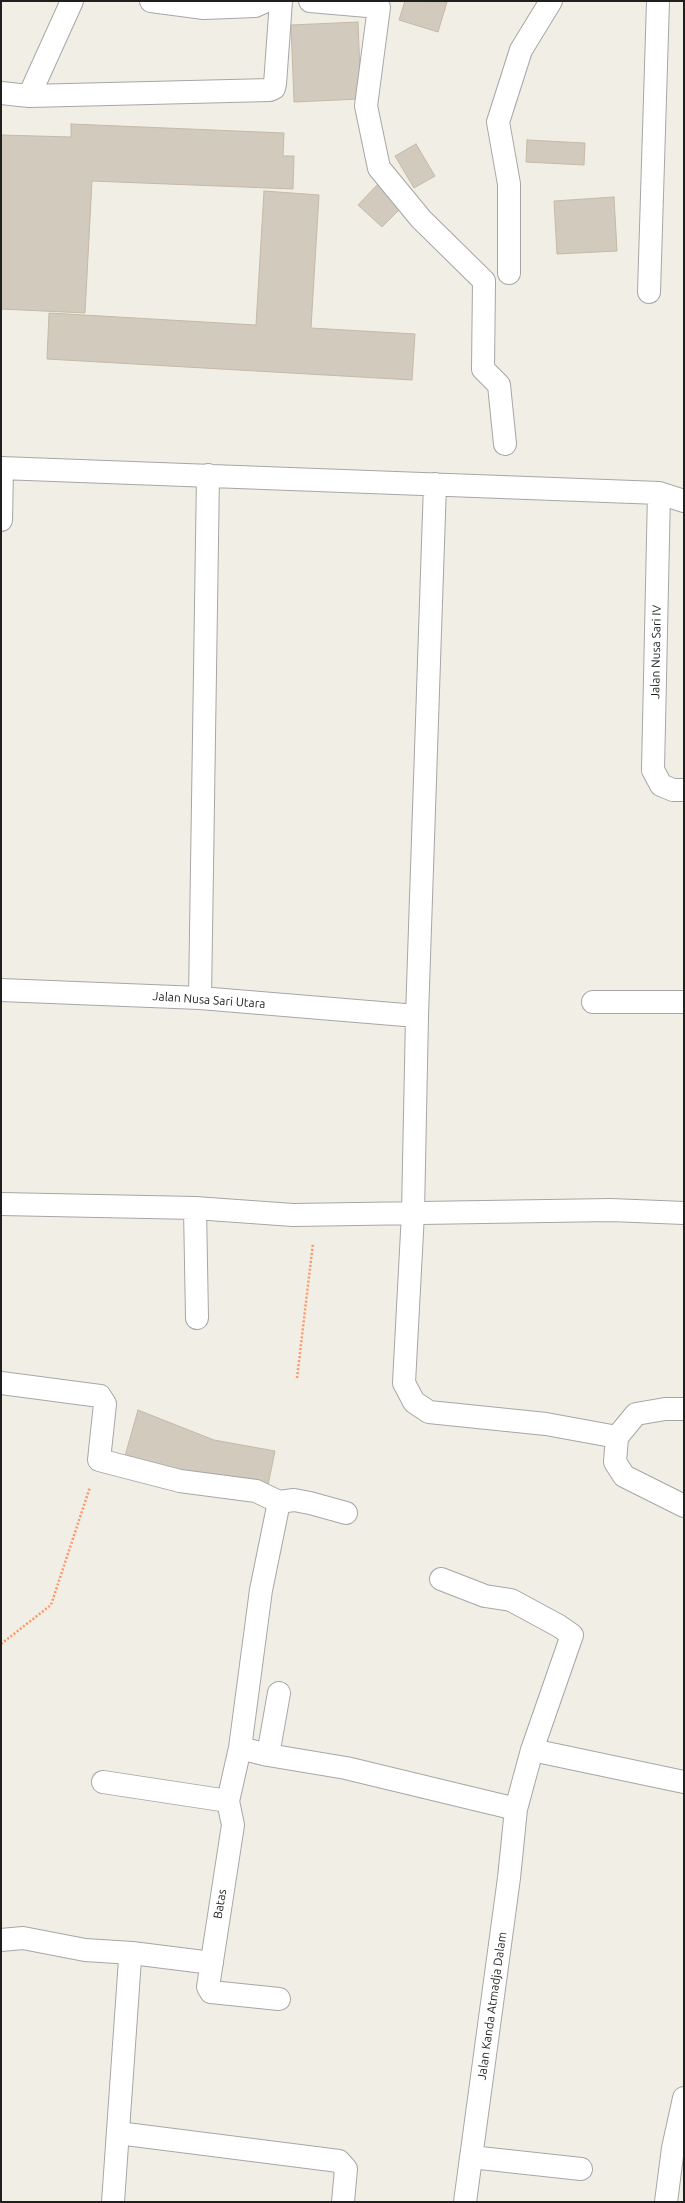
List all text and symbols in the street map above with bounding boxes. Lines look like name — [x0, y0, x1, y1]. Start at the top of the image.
street label: Jalan Nusa Sari IV — [648, 605, 664, 699]
street label: Jalan Nusa Sari Utara — [152, 989, 266, 1011]
street label: Batas — [211, 1888, 229, 1920]
street label: Jalan Kanda Atmadja Dalam — [474, 1931, 510, 2081]

